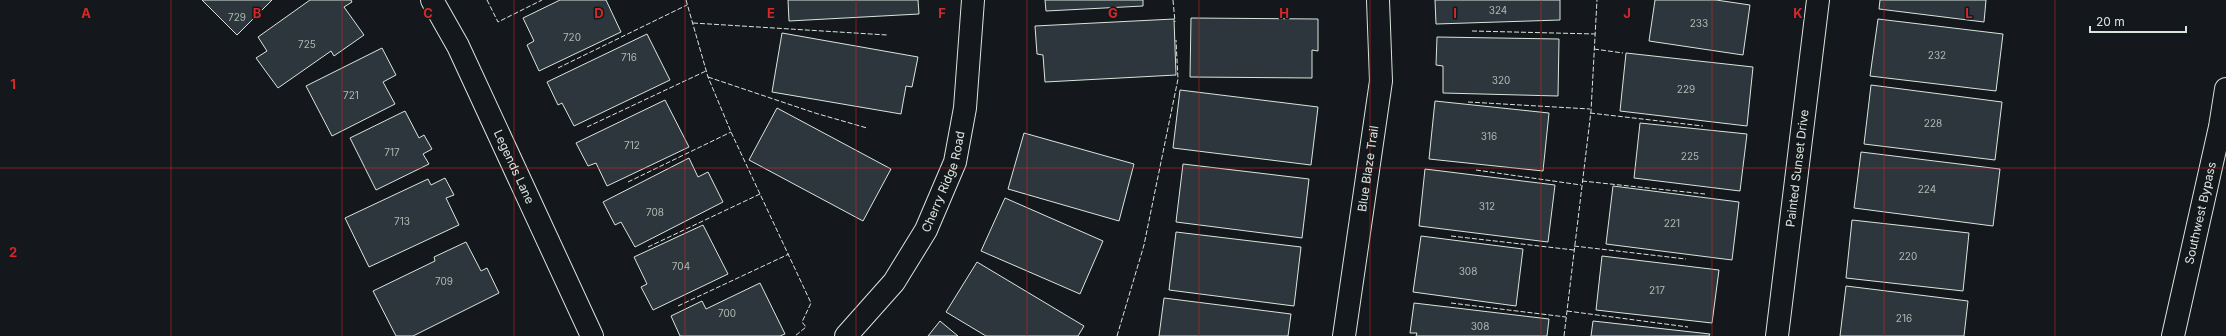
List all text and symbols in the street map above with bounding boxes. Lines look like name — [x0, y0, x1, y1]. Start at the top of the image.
house number: 324 — [1489, 4, 1507, 16]
text: A — [81, 5, 91, 21]
text: B — [253, 5, 262, 21]
text: C — [423, 5, 433, 21]
text: D — [594, 5, 604, 21]
text: E — [767, 5, 775, 21]
text: F — [938, 5, 946, 21]
text: G — [1108, 5, 1118, 21]
text: H — [1279, 5, 1289, 21]
text: I — [1453, 5, 1457, 21]
text: J — [1623, 5, 1631, 21]
text: K — [1793, 5, 1803, 21]
text: L — [1965, 5, 1973, 21]
scale bar — [2090, 8, 2186, 34]
house number: 729 — [228, 11, 246, 23]
text: 20 m — [2096, 14, 2125, 29]
house number: 233 — [1690, 17, 1708, 29]
house number: 720 — [563, 31, 581, 43]
house number: 725 — [298, 38, 316, 50]
house number: 232 — [1928, 49, 1946, 61]
house number: 716 — [621, 51, 637, 63]
house number: 320 — [1492, 74, 1510, 86]
text: 1 — [10, 76, 16, 92]
house number: 229 — [1677, 83, 1695, 95]
house number: 721 — [343, 89, 359, 101]
street label: Painted Sunset Drive — [1782, 109, 1812, 228]
house number: 228 — [1924, 117, 1942, 129]
street label: Blue Blaze Trail — [1354, 125, 1381, 213]
street label: Legends Lane — [491, 127, 538, 206]
street label: Cherry Ridge Road — [918, 130, 968, 234]
house number: 316 — [1481, 130, 1497, 142]
house number: 712 — [624, 139, 640, 151]
house number: 717 — [384, 146, 400, 158]
house number: 225 — [1681, 150, 1699, 162]
street label: Southwest Bypass — [2181, 160, 2219, 266]
house number: 224 — [1918, 183, 1936, 195]
house number: 312 — [1479, 200, 1495, 212]
house number: 708 — [646, 206, 664, 218]
house number: 713 — [394, 215, 410, 227]
house number: 221 — [1664, 217, 1680, 229]
text: 2 — [9, 244, 17, 260]
house number: 220 — [1899, 250, 1917, 262]
house number: 704 — [672, 260, 690, 272]
house number: 308 — [1459, 265, 1477, 277]
house number: 709 — [435, 275, 453, 287]
house number: 217 — [1649, 284, 1665, 296]
house number: 700 — [718, 307, 736, 319]
house number: 216 — [1896, 312, 1912, 324]
house number: 308 — [1471, 320, 1489, 332]

